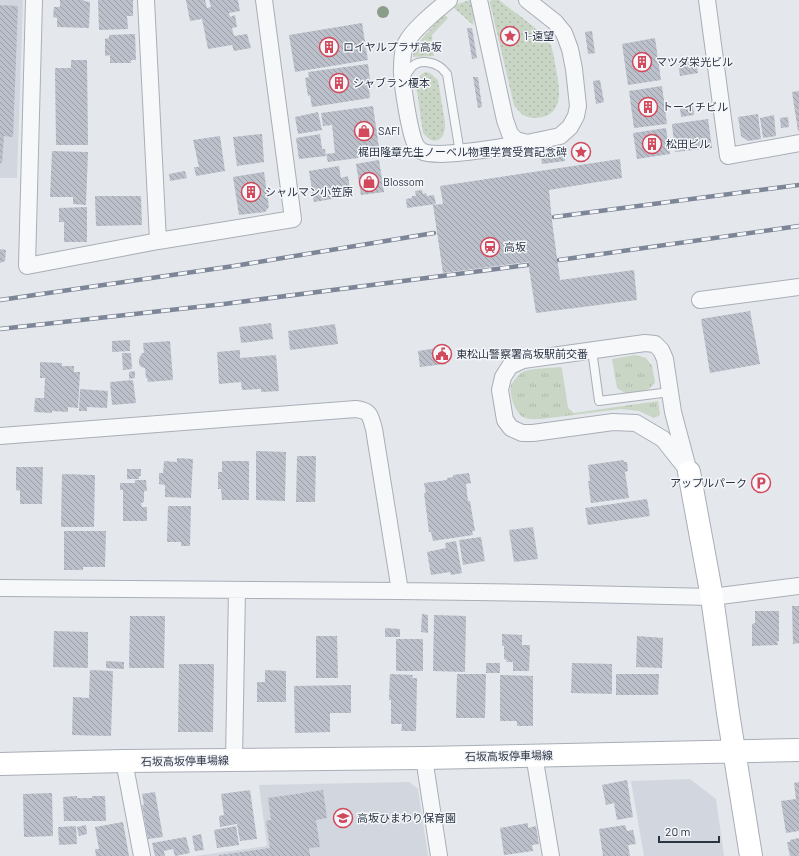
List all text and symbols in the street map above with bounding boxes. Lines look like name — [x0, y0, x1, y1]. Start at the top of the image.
place icon: 1-遠望 — [499, 25, 521, 47]
place label: 1-遠望 — [524, 29, 554, 42]
building icon: ロイヤルプラザ高坂 — [318, 36, 340, 58]
place label: ロイヤルプラザ高坂 — [343, 40, 442, 53]
building icon: マツダ栄光ビル — [631, 51, 653, 73]
place label: マツダ栄光ビル — [656, 55, 733, 68]
building icon: シャブラン榎本 — [328, 72, 350, 94]
place label: シャブラン榎本 — [353, 76, 430, 89]
building icon: トーイチビル — [637, 96, 659, 118]
place label: トーイチビル — [662, 100, 728, 113]
shop icon: SAFI — [353, 120, 375, 142]
place label: SAFI — [378, 124, 400, 137]
building icon: 松田ビル — [641, 133, 663, 155]
place label: 松田ビル — [666, 137, 710, 150]
place icon: 梶田隆章先生ノーベル物理学賞受賞記念碑 — [570, 141, 592, 163]
place label: 梶田隆章先生ノーベル物理学賞受賞記念碑 — [358, 145, 567, 158]
shop icon: Blossom — [358, 171, 380, 193]
place label: Blossom — [383, 175, 424, 188]
building icon: シャルマン小笠原 — [240, 181, 262, 203]
place label: シャルマン小笠原 — [265, 185, 353, 198]
station icon: 高坂 — [479, 236, 501, 258]
place label: 高坂 — [504, 240, 526, 253]
public building icon: 東松山警察署高坂駅前交番 — [431, 343, 453, 365]
place label: 東松山警察署高坂駅前交番 — [456, 347, 588, 360]
parking icon: アップルパーク — [750, 472, 772, 494]
place label: アップルパーク — [670, 476, 747, 489]
street label: 石坂高坂停車場線 — [465, 748, 553, 763]
street label: 石坂高坂停車場線 — [141, 753, 229, 768]
school or university icon: 高坂ひまわり保育園 — [332, 807, 354, 829]
place label: 高坂ひまわり保育園 — [357, 811, 456, 824]
scale bar — [659, 818, 719, 844]
text: 20 m — [665, 824, 691, 838]

